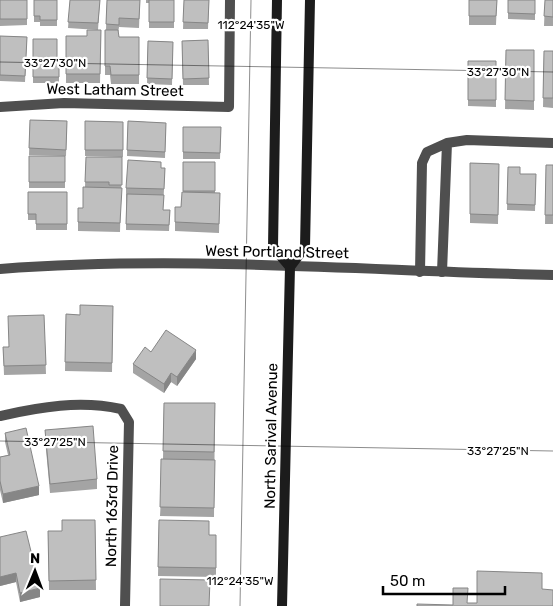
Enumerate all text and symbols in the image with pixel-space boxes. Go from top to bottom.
text: 112°24'35"W [217,18,285,32]
text: 33°27'30"N [24,56,86,70]
text: 33°27'30"N [467,65,529,79]
street label: West Latham Street [46,80,184,100]
street label: West Portland Street [205,242,349,262]
street label: North Sarival Avenue [261,363,281,509]
text: 33°27'25"N [24,435,86,449]
text: 33°27'25"N [467,444,529,458]
street label: North 163rd Drive [102,445,122,567]
north arrow [10,546,60,596]
text: N [30,550,40,567]
scale bar [383,564,506,596]
text: 50 m [390,572,425,590]
text: 112°24'35"W [206,574,274,588]

